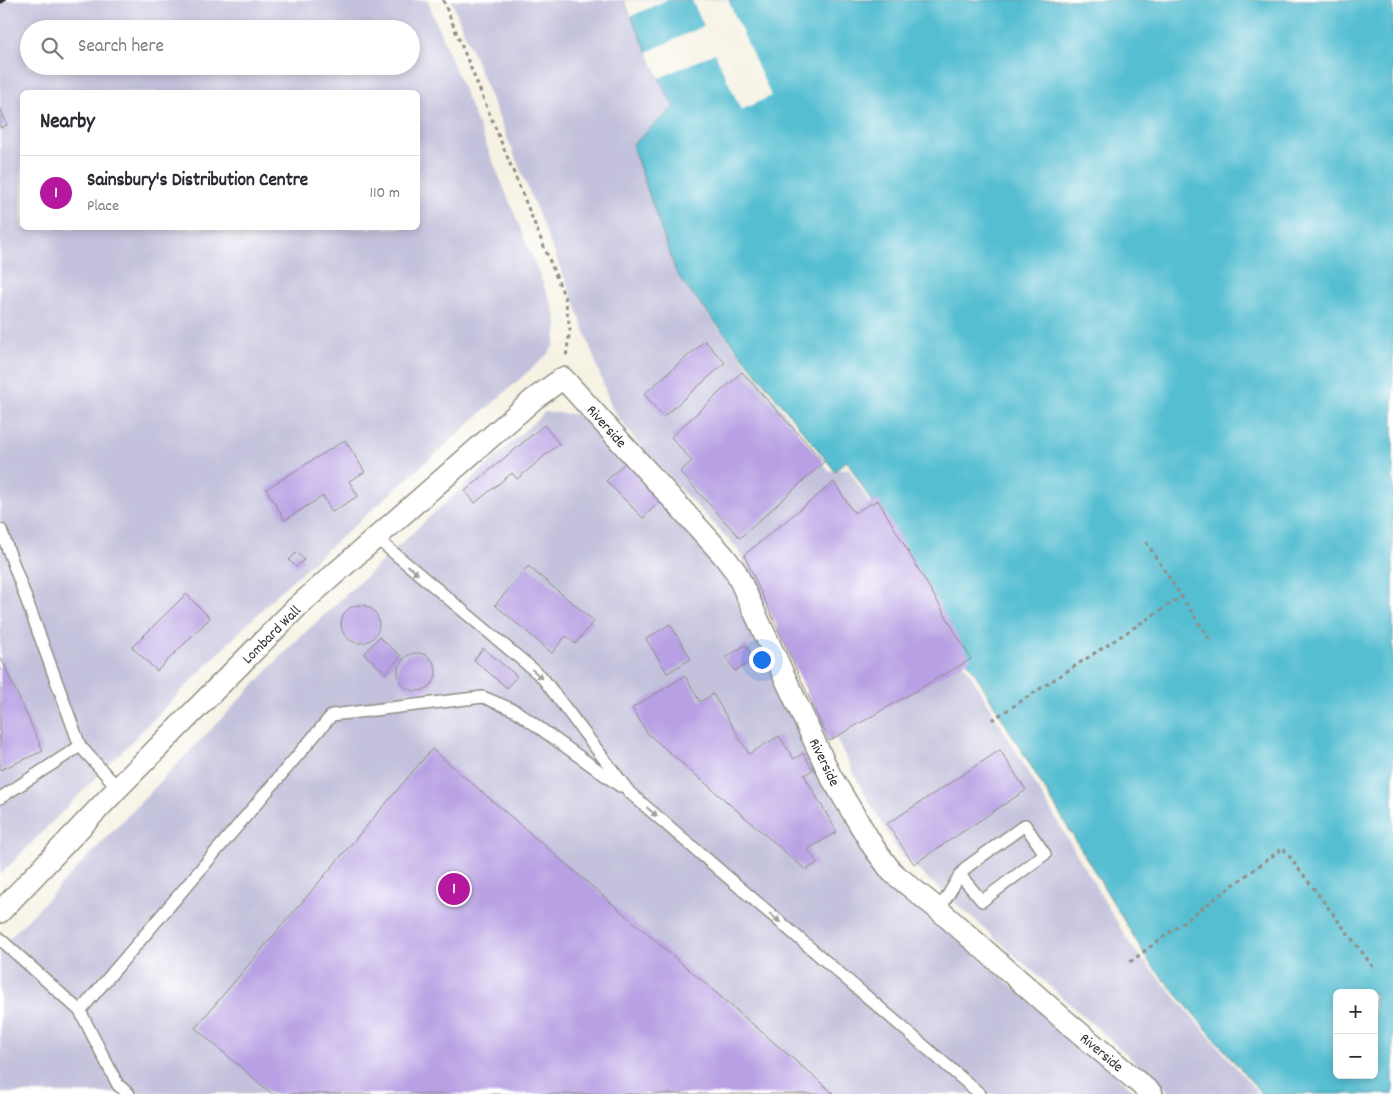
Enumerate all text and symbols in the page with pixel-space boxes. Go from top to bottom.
search box [20,20,420,75]
icon: search [38,34,66,62]
text: Search here [78,34,164,61]
text: Nearby [40,108,95,138]
text: Sainsbury's Distribution Centre [87,168,308,195]
text: 1 [54,182,58,205]
text: 110 m [370,182,400,205]
text: Place [87,195,119,218]
street label: Riverside [580,401,631,454]
one-way arrow [406,564,419,575]
street label: Lombard Wall [238,601,307,670]
your location [749,647,775,673]
one-way arrow [531,668,543,680]
street label: Riverside [802,735,844,791]
one-way arrow [646,806,658,817]
pin: 1 [438,870,470,908]
one-way arrow [769,912,782,923]
map controls [1333,989,1378,1079]
button: + [1333,989,1378,1034]
street label: Riverside [1074,1029,1128,1079]
button: − [1333,1034,1378,1079]

